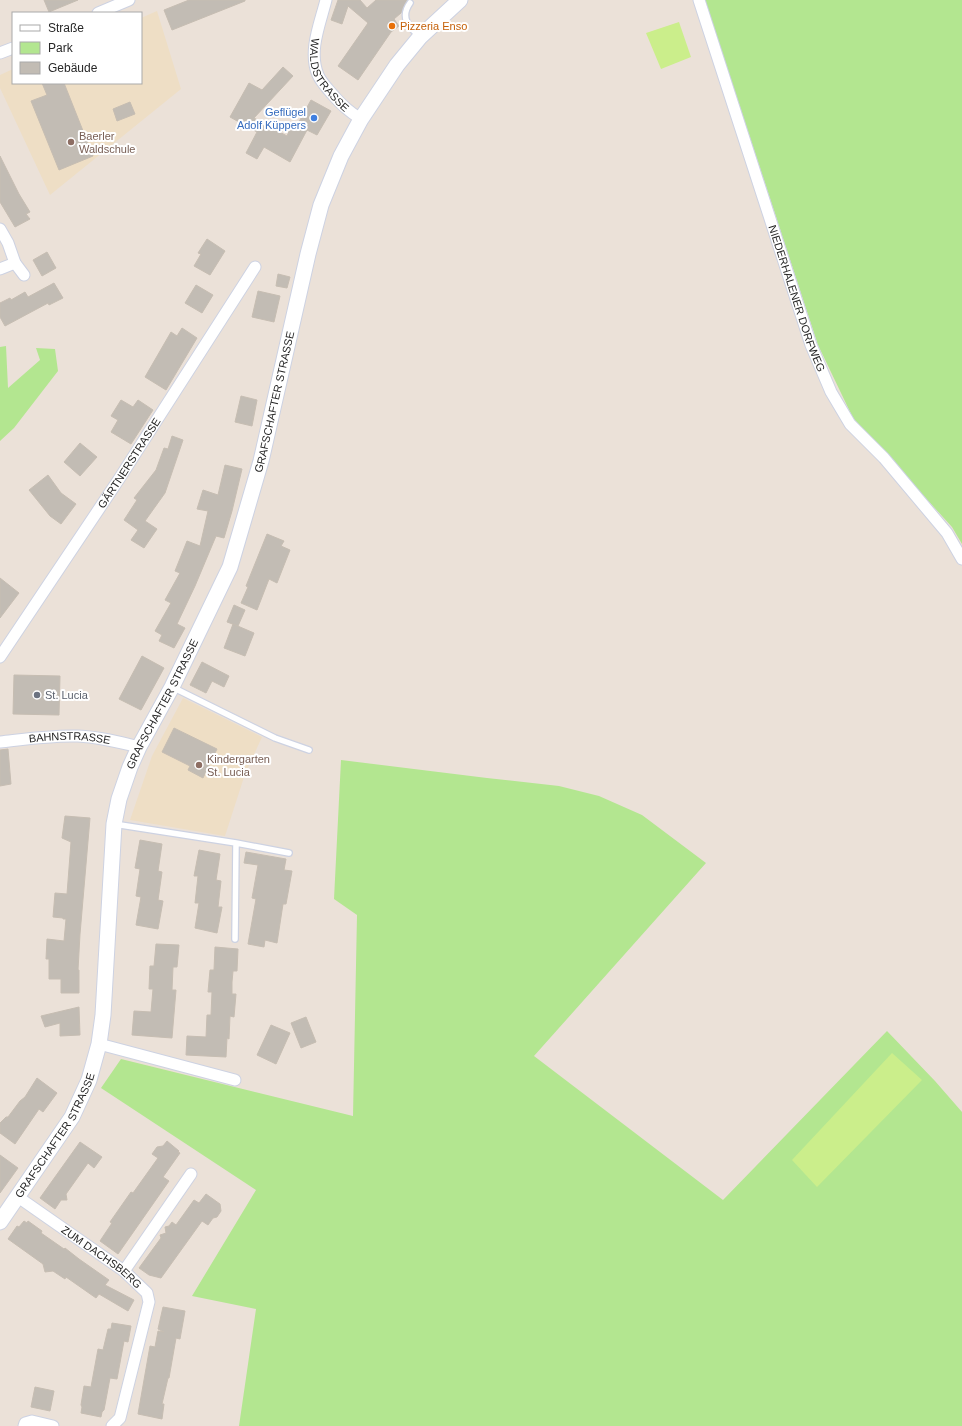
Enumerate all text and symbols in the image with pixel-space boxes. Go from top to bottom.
legend [12,12,142,84]
place label: Pizzeria Enso [400,20,467,32]
text: Straße [48,21,84,35]
marker: Pizzeria Enso [387,21,397,31]
street label: WALDSTRASSE [308,37,351,114]
text: Park [48,41,74,55]
text: Gebäude [48,61,98,75]
place label: Geflügel Adolf Küppers [237,106,306,131]
marker: Geflügel Adolf Küppers [309,113,319,123]
place label: Baerler Waldschule [79,130,135,155]
marker: Baerler Waldschule [66,137,76,147]
street label: NIEDERHALENER DORFWEG [766,223,828,373]
street label: GRAFSCHAFTER STRASSE [252,330,296,474]
street label: GÄRTNERSTRASSE [95,416,163,510]
street label: GRAFSCHAFTER STRASSE [124,637,200,771]
place label: St. Lucia [45,689,89,701]
marker: St. Lucia [32,690,42,700]
street label: BAHNSTRASSE [28,730,112,746]
place label: Kindergarten St. Lucia [207,753,270,778]
marker: Kindergarten St. Lucia [194,760,204,770]
street label: GRAFSCHAFTER STRASSE [12,1071,97,1200]
street label: ZUM DACHSBERG [59,1223,144,1291]

